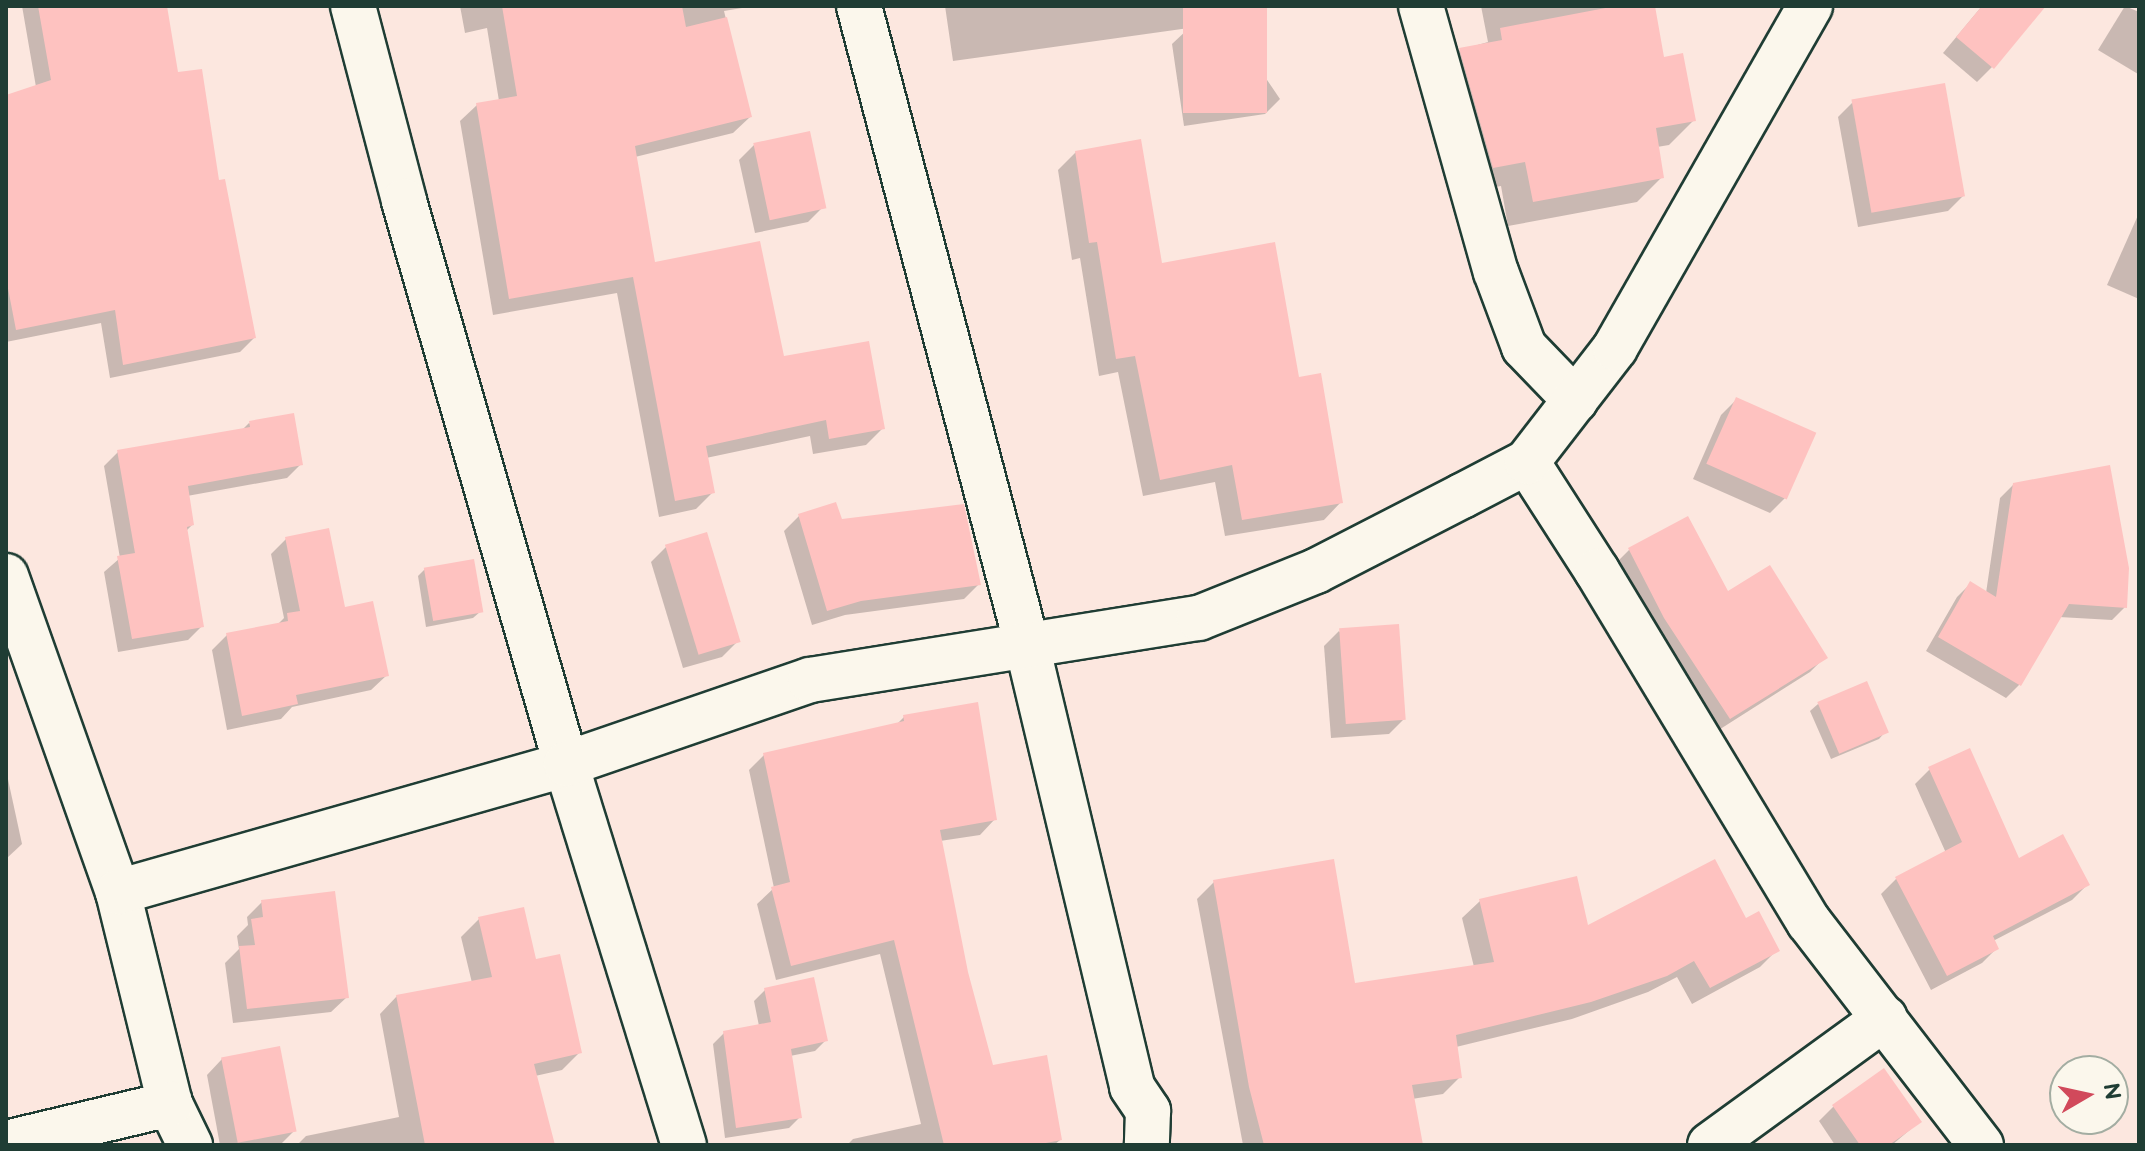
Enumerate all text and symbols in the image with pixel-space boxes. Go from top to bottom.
north arrow [2049,1055,2129,1135]
text: N [2097,1081,2126,1102]

